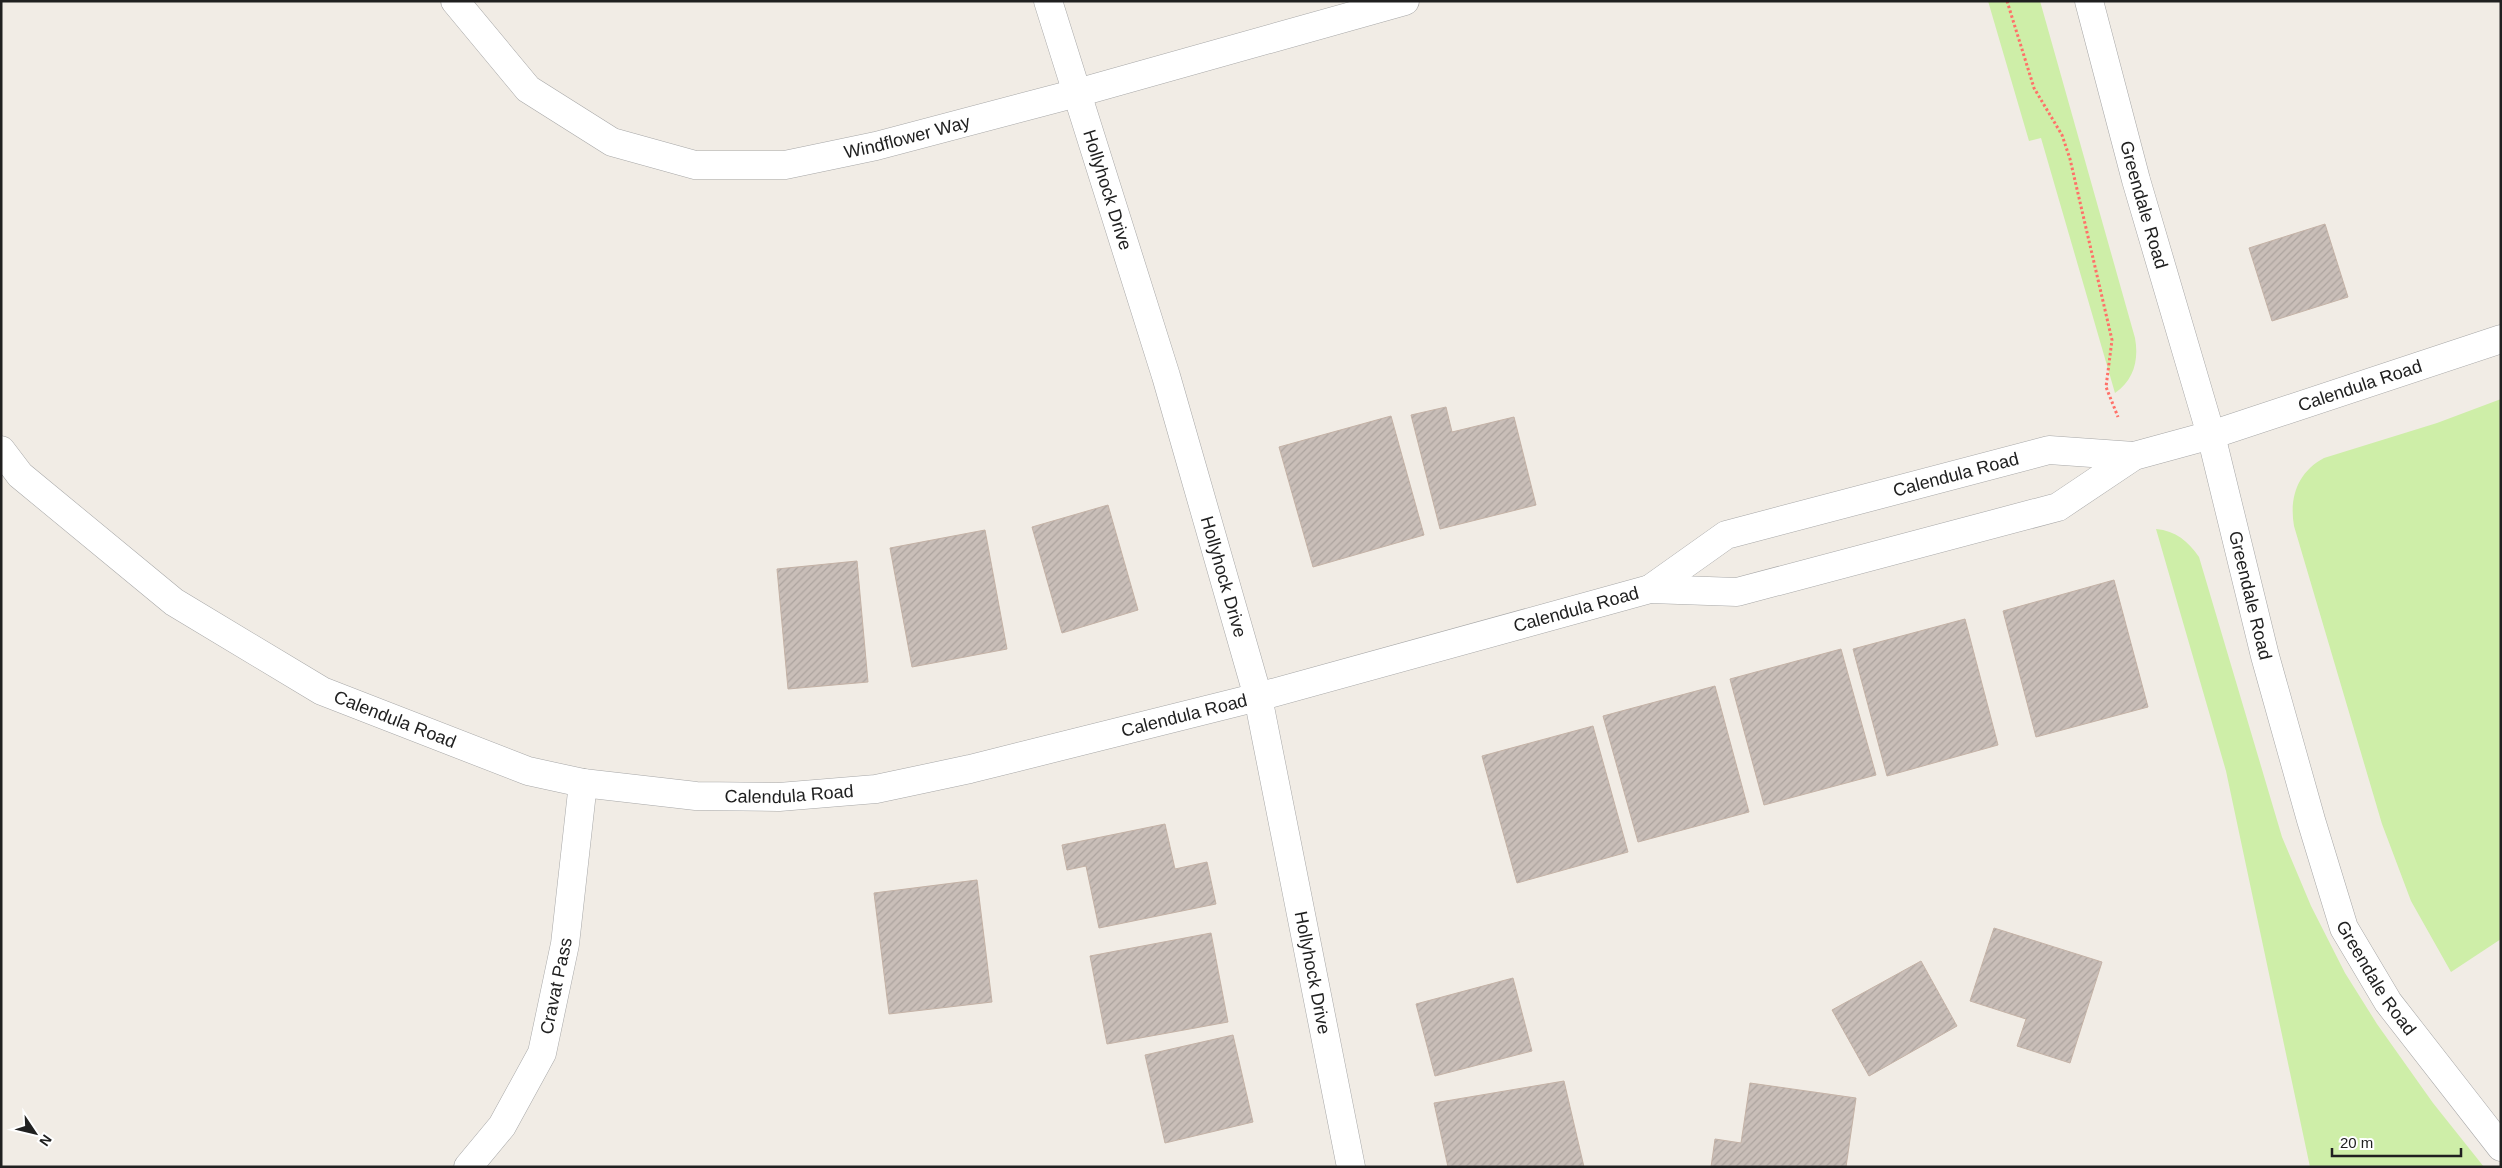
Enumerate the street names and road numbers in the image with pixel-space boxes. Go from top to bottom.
street label: Windflower Way [842,112,972,162]
street label: Hollyhock Drive [1079,127,1136,253]
street label: Greendale Road [2116,139,2172,271]
street label: Calendula Road [2296,356,2424,415]
street label: Calendula Road [1891,448,2021,501]
street label: Hollyhock Drive [1197,514,1250,640]
street label: Greendale Road [2225,529,2276,662]
street label: Calendula Road [1511,583,1641,636]
street label: Calendula Road [331,687,459,752]
street label: Calendula Road [1119,690,1249,741]
street label: Calendula Road [725,781,854,807]
street label: Hollyhock Drive [1291,909,1334,1036]
street label: Greendale Road [2332,917,2420,1039]
street label: Cravat Pass [536,937,576,1036]

